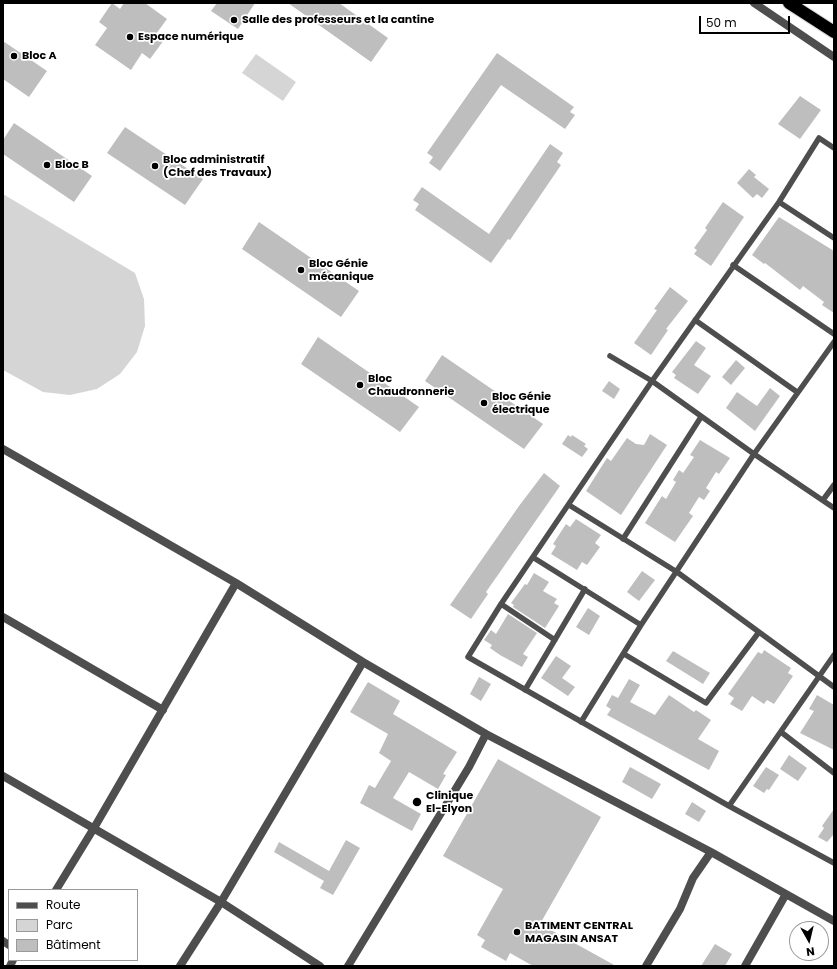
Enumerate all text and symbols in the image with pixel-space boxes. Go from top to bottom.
scale bar [701,8,792,34]
place label: Salle des professeurs et la cantine [242,13,434,27]
text: 50 m [706,14,737,31]
marker: Salle des professeurs et la cantine [229,15,239,25]
place label: Espace numérique [138,30,244,44]
marker: Espace numérique [125,32,135,42]
place label: Bloc A [22,49,57,63]
marker: Bloc A [9,51,19,61]
place label: Bloc administratif (Chef des Travaux) [163,153,272,179]
place label: Bloc B [55,158,89,172]
marker: Bloc B [42,160,52,170]
marker: Bloc administratif (Chef des Travaux) [150,161,160,171]
place label: Bloc Génie mécanique [309,257,374,283]
marker: Bloc Génie mécanique [296,265,306,275]
place label: Bloc Chaudronnerie [368,372,454,398]
marker: Bloc Chaudronnerie [355,380,365,390]
place label: Bloc Génie électrique [492,390,551,416]
marker: Bloc Génie électrique [479,398,489,408]
place label: Clinique El-Elyon [426,789,473,815]
marker: Clinique El-Elyon [411,796,423,808]
legend [8,889,138,961]
text: Route [46,896,80,913]
text: Parc [46,916,73,933]
place label: BATIMENT CENTRAL MAGASIN ANSAT [525,919,633,945]
north arrow [789,921,829,961]
marker: BATIMENT CENTRAL MAGASIN ANSAT [512,927,522,937]
text: Bâtiment [46,936,101,953]
text: N [805,943,816,960]

